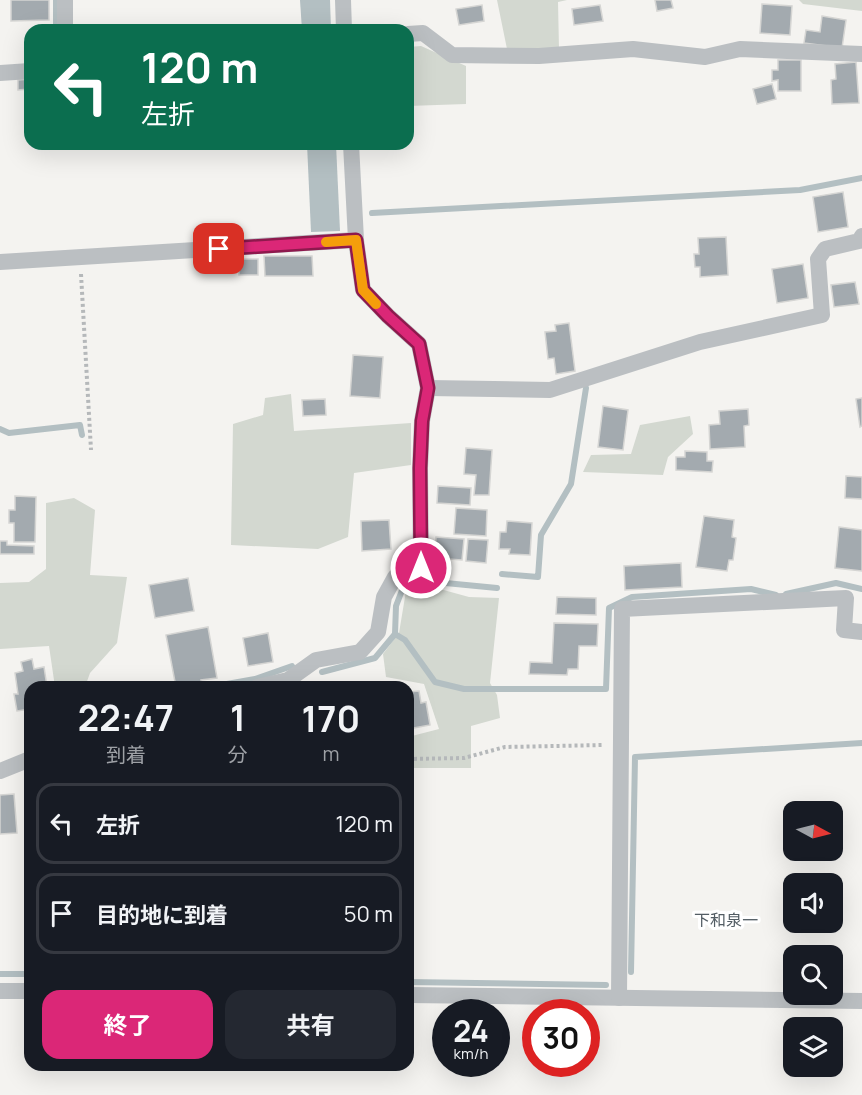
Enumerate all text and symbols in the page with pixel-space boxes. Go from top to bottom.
text: 120 m [141,38,258,96]
icon: left [42,48,120,126]
text: 左折 [141,95,195,132]
pin [193,223,244,274]
icon: arrive [202,232,235,265]
position arrow [389,536,453,600]
text: 22:47 [78,693,174,742]
text: 1 [230,693,246,742]
text: 170 [302,694,360,743]
text: m [322,740,339,767]
text: 到着 [106,741,146,768]
text: 分 [228,741,248,768]
north arrow [783,801,843,861]
map controls [783,801,843,1077]
icon: left [45,807,78,840]
text: 120 m [335,809,393,839]
text: 左折 [96,810,140,840]
button: sound [783,873,843,933]
icon: arrive [45,897,78,930]
text: 50 m [344,899,393,929]
text: 目的地に到着 [96,900,228,930]
district label: 下和泉一 [694,909,758,931]
button: search [783,945,843,1005]
button: 終了 [42,990,213,1059]
button: 共有 [225,990,396,1059]
speed limit sign: 30 [522,999,600,1077]
text: 24 [453,1010,489,1051]
button: layers [783,1017,843,1077]
text: km/h [454,1043,488,1064]

